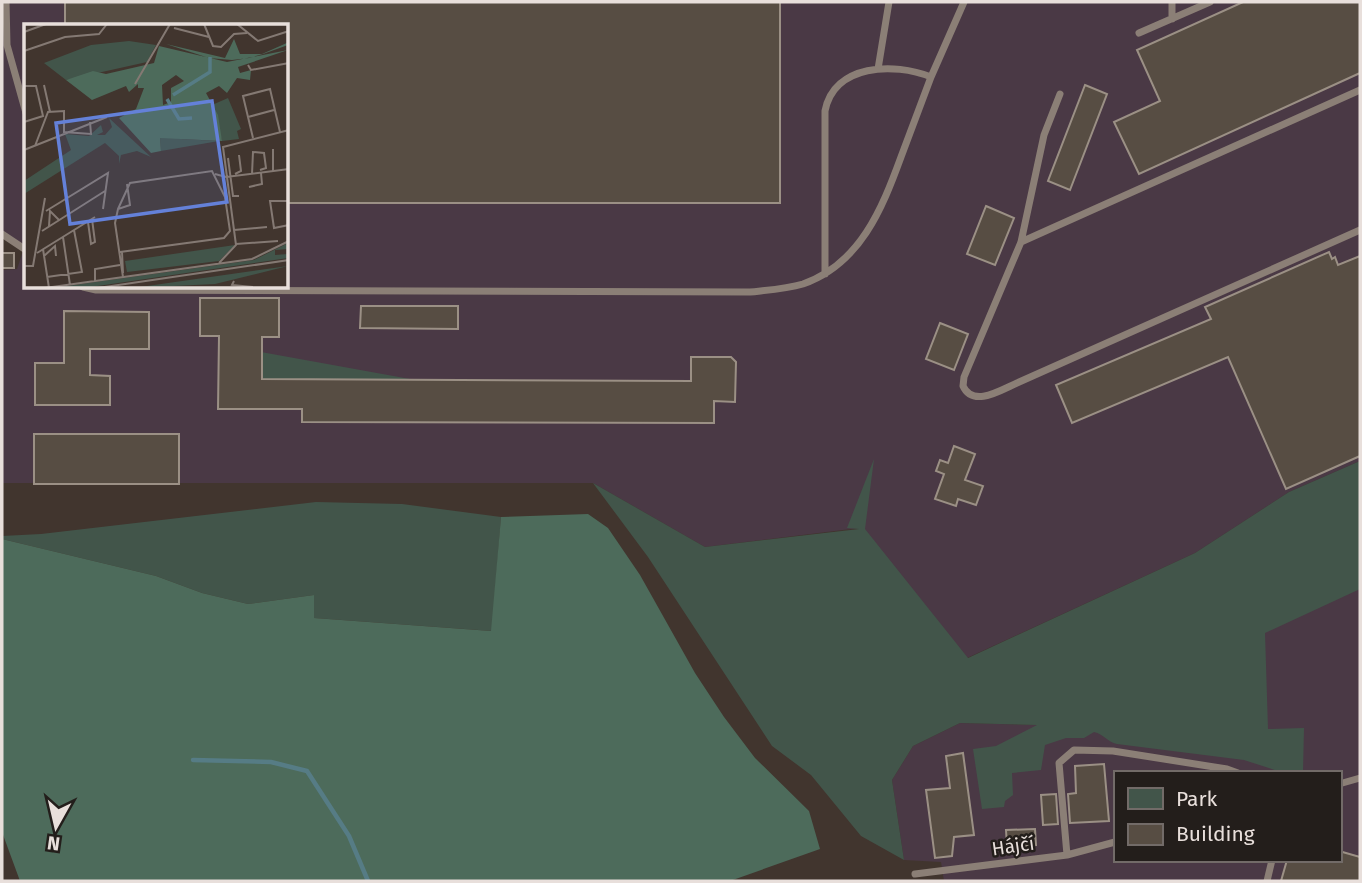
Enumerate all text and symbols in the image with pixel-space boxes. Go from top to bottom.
inset map [24,24,289,289]
legend [1114,771,1341,862]
text: Park [1176,786,1218,812]
north arrow [21,792,91,862]
text: Building [1176,821,1255,847]
text: N [46,831,62,856]
street label: Hájčí [990,832,1036,860]

